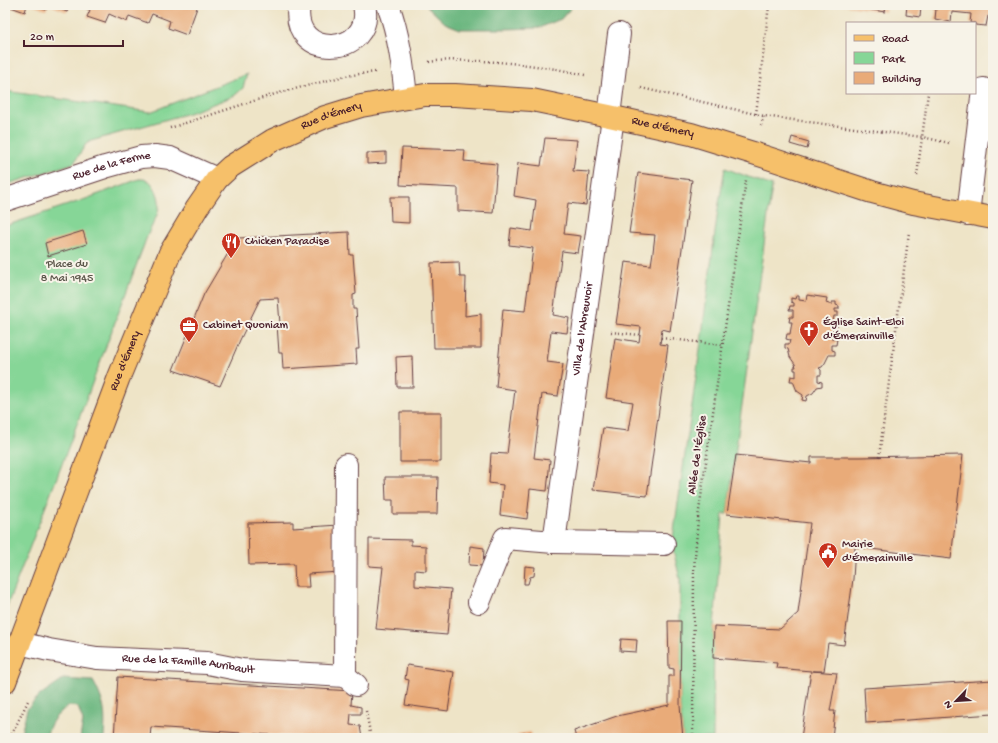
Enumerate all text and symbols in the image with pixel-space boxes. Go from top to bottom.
scale bar [24,22,123,48]
legend [846,22,976,94]
text: 20 m [30,31,55,45]
text: Road [882,33,909,47]
text: Park [881,53,907,67]
text: Building [881,73,921,87]
street label: Rue d'Émery [299,99,363,134]
street label: Rue d'Émery [630,114,695,141]
street label: Rue de la Ferme [71,149,152,184]
restaurant icon: Chicken Paradise [220,231,242,259]
place label: Chicken Paradise [245,235,330,249]
park label: Place du 8 Mai 1945 [41,258,93,286]
street label: Villa de l'Abreuvoir [570,280,597,377]
office icon: Cabinet Quoniam [178,315,200,343]
place label: Église Saint-Eloi d'Émerainville [823,316,905,344]
place label: Cabinet Quoniam [203,319,289,333]
church icon: Église Saint-Eloi d'Émerainville [798,319,820,347]
street label: Rue d'Émery [107,329,144,393]
street label: Allée de l'Église [686,414,711,495]
place label: Mairie d'Émerainville [842,538,914,566]
public building icon: Mairie d'Émerainville [817,541,839,569]
street label: Rue de la Famille Auribault [122,652,256,678]
north arrow [936,681,976,721]
text: N [942,699,956,710]

